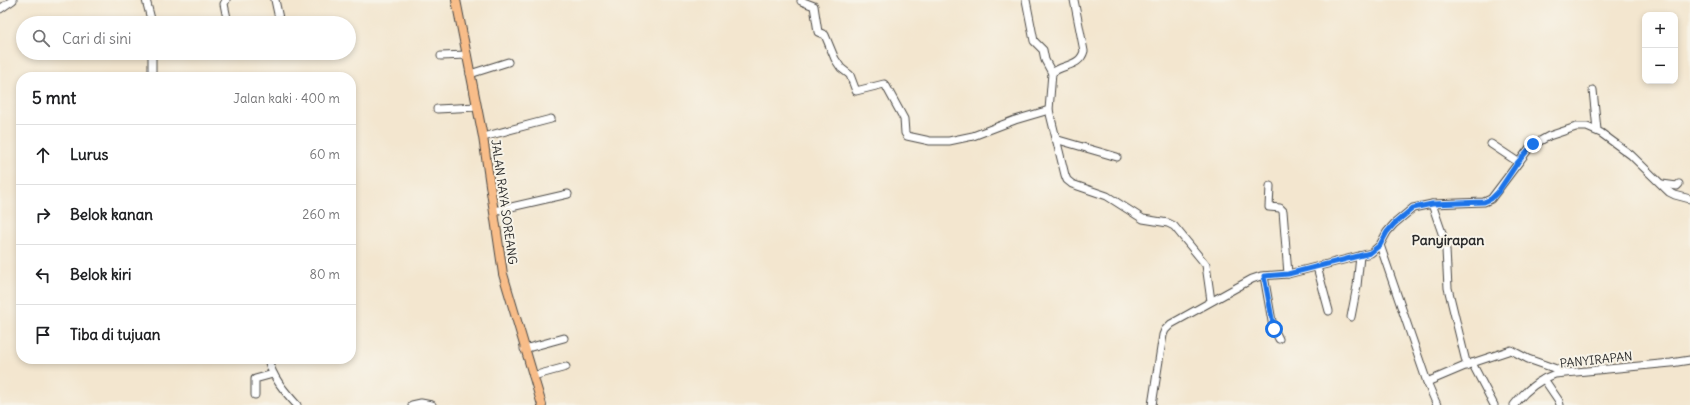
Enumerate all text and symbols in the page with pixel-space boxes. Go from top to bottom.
map controls [1642,12,1678,84]
button: + [1642,12,1678,48]
search box [16,16,356,60]
icon: search [30,27,52,49]
text: Cari di sini [62,29,131,48]
button: − [1642,48,1678,84]
text: 5 mnt [32,87,76,109]
text: Jalan kaki · 400 m [233,90,340,107]
route end [1524,135,1542,153]
street label: JALAN RAYA SOREANG [488,138,521,266]
icon: ahead [32,144,54,166]
text: Lurus [70,145,108,164]
text: 60 m [309,146,340,163]
icon: right [32,204,54,226]
text: Belok kanan [70,205,153,224]
text: 260 m [302,206,340,223]
district label: Panyirapan [1412,231,1484,249]
icon: left [32,264,54,286]
text: Belok kiri [70,265,131,284]
text: 80 m [309,266,340,283]
route start [1265,320,1283,338]
icon: arrive [32,324,54,346]
text: Tiba di tujuan [70,325,160,344]
street label: PANYIRAPAN [1559,348,1633,371]

